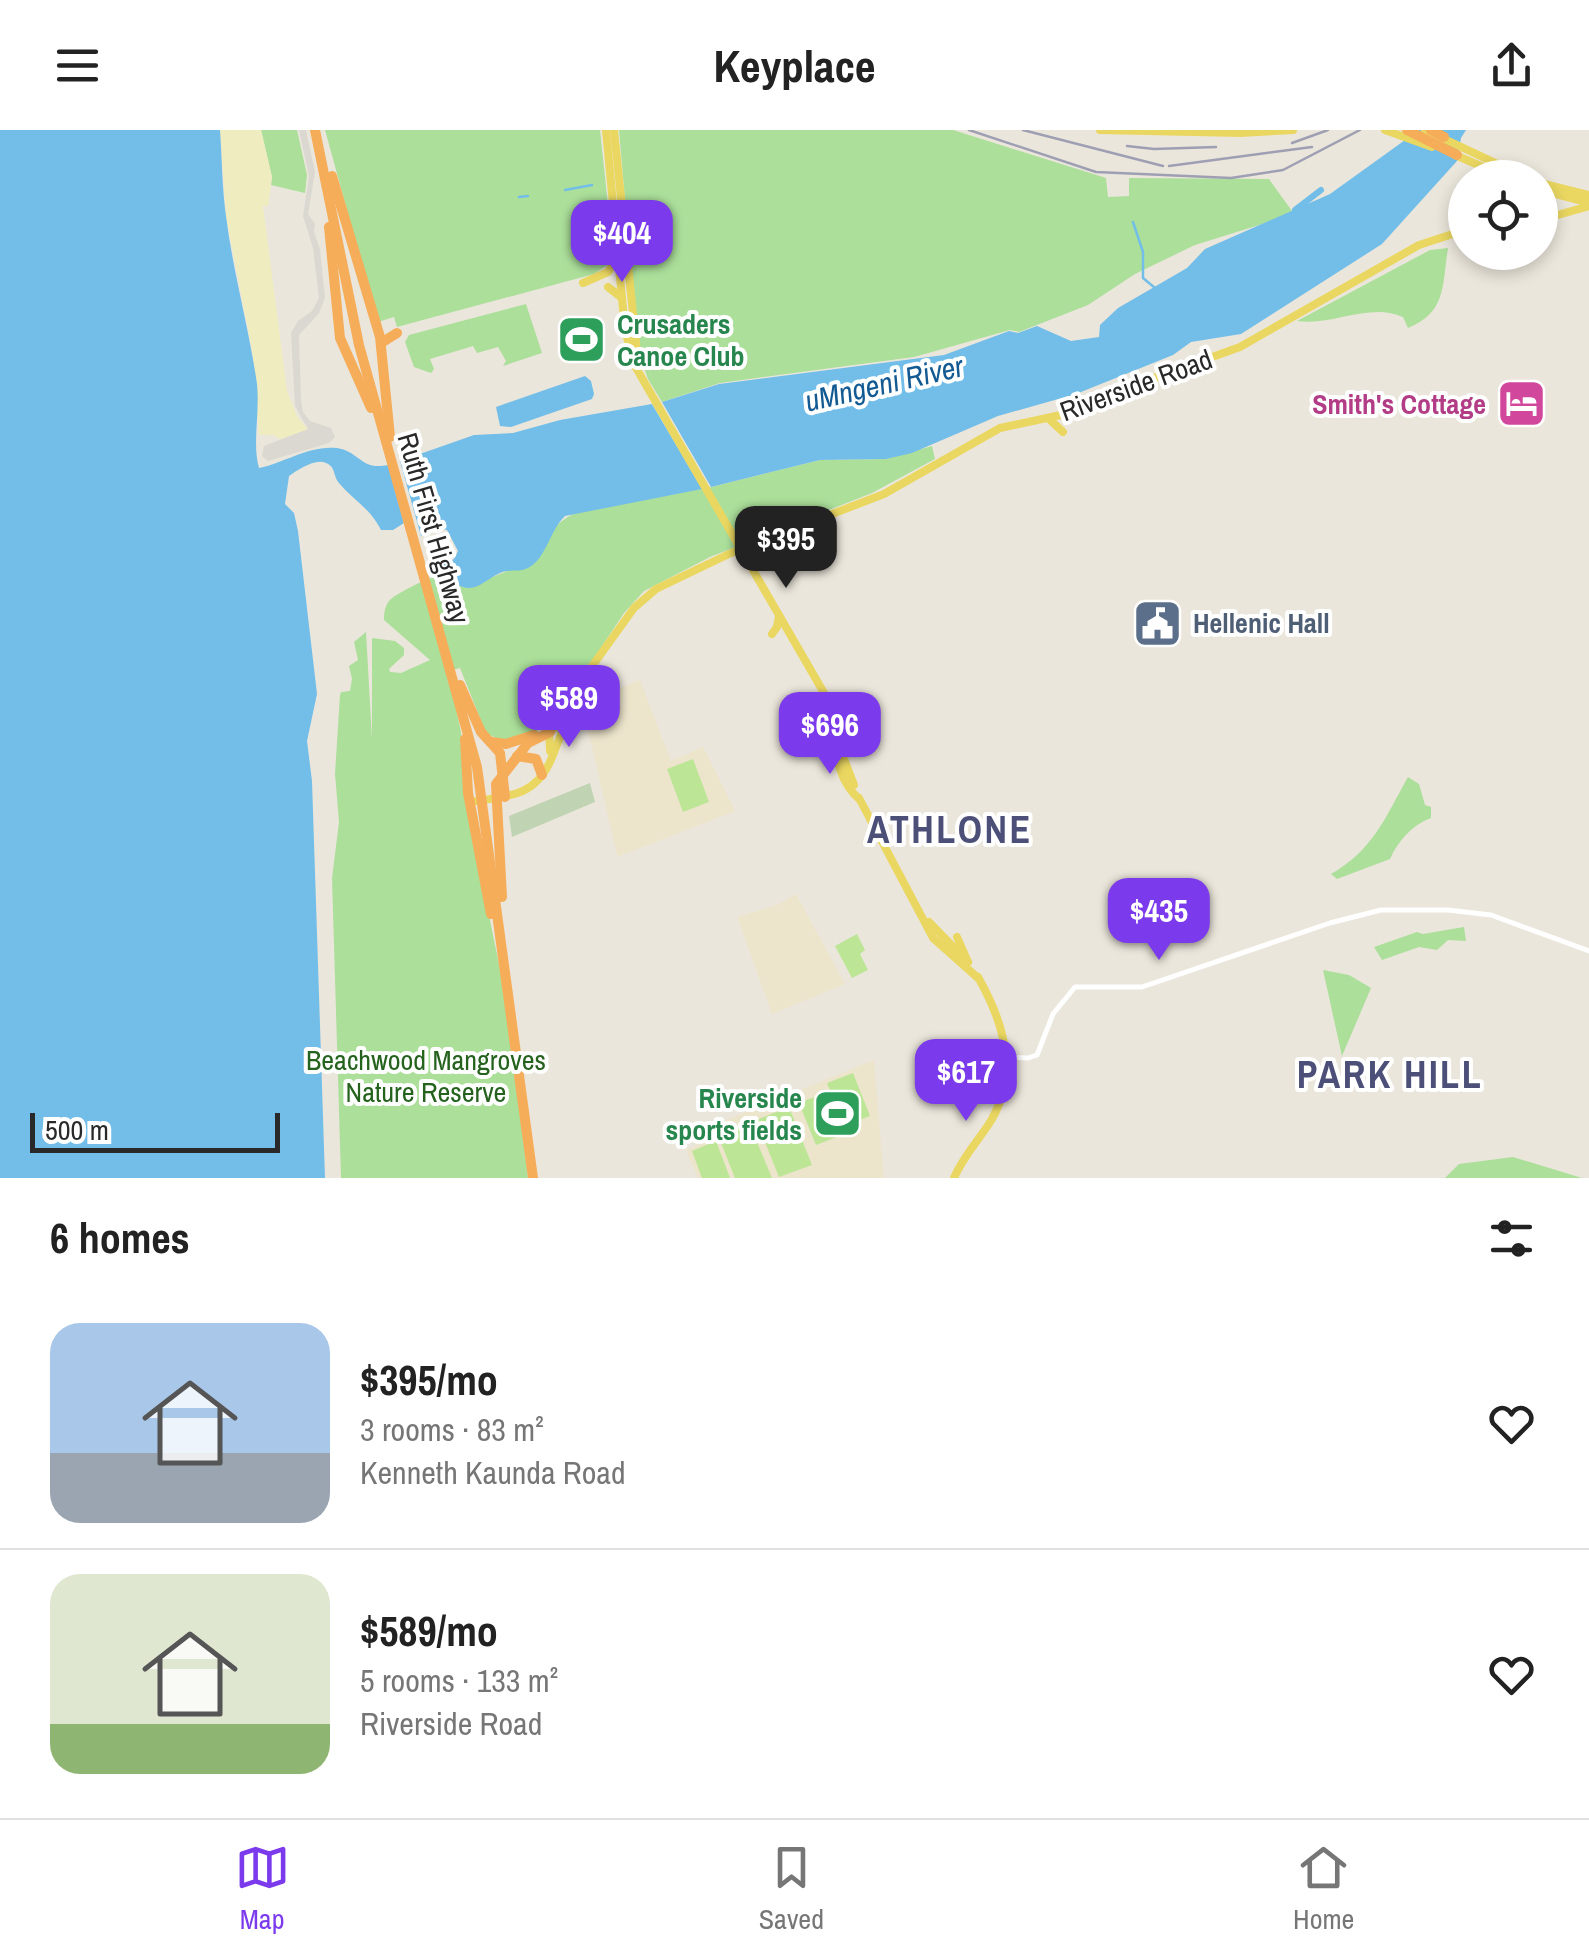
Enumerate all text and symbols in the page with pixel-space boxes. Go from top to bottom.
text: Keyplace [713,35,876,96]
icon: menu [50,38,105,93]
icon: share [1484,38,1539,93]
map controls [1448,160,1558,270]
button: locate [1448,160,1558,270]
pin: $404 [563,200,681,285]
text: $404 [593,211,651,254]
place label: Crusaders Canoe Club [617,305,745,375]
sports icon: Crusaders Canoe Club [556,314,608,366]
street label: Riverside Road [1055,340,1217,430]
water label: uMngeni River [801,345,968,421]
hotel icon: Smith's Cottage [1495,378,1547,430]
place label: Smith's Cottage [1312,385,1486,423]
street label: Ruth First Highway [389,428,479,628]
pin: $395 [727,506,845,591]
text: $395 [757,517,815,560]
public building icon: Hellenic Hall [1132,597,1184,649]
place label: Hellenic Hall [1193,604,1330,642]
pin: $589 [510,665,628,750]
text: $589 [540,676,598,719]
pin: $696 [771,692,889,777]
text: $696 [801,703,859,746]
district label: ATHLONE [867,804,1033,855]
pin: $435 [1100,878,1218,963]
text: $435 [1130,889,1188,932]
pin: $617 [907,1039,1025,1124]
park label: Beachwood Mangroves Nature Reserve [306,1041,546,1111]
district label: PARK HILL [1297,1049,1483,1100]
text: $617 [937,1050,995,1093]
place label: Riverside sports fields [665,1079,802,1149]
sports icon: Riverside sports fields [811,1088,863,1140]
scale bar [30,1108,280,1153]
text: 500 m [45,1111,109,1149]
text: 6 homes [50,1210,190,1266]
icon: filters [1484,1211,1539,1266]
text: $395/mo [360,1352,498,1408]
icon: home [130,1363,250,1483]
icon: heart [1484,1396,1539,1451]
text: 3 rooms · 83 m² [360,1408,544,1451]
text: Kenneth Kaunda Road [360,1451,626,1494]
text: $589/mo [360,1603,498,1659]
icon: home [130,1614,250,1734]
icon: heart [1484,1647,1539,1702]
text: 5 rooms · 133 m² [360,1659,558,1702]
text: Riverside Road [360,1702,542,1745]
tab: Map [235,1840,290,1938]
tab: Saved [759,1840,824,1938]
tab: Home [1293,1840,1354,1938]

